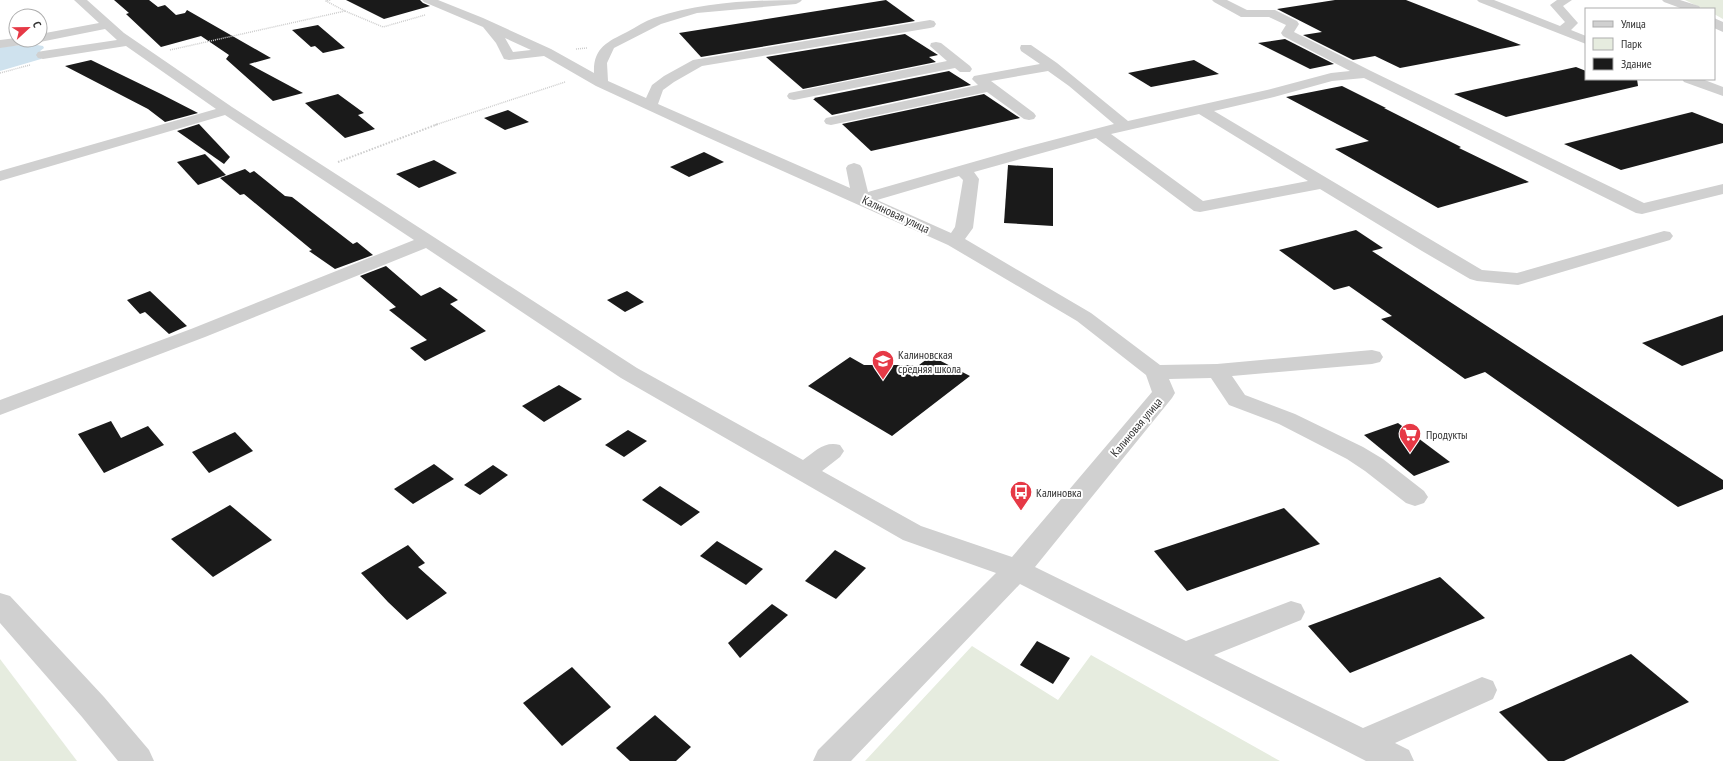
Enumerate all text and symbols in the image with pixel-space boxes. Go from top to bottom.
north arrow [8,8,48,48]
legend [1585,8,1715,80]
text: Улица [1621,16,1646,31]
text: С [30,19,45,29]
text: Парк [1621,36,1642,51]
text: Здание [1621,56,1652,71]
street label: Калиновая улица [860,192,932,236]
place label: Калиновская средняя школа [898,347,961,376]
school or university icon: Калиновская средняя школа [870,348,896,381]
street label: Калиновая улица [1107,394,1165,460]
supermarket icon: Продукты [1397,421,1423,454]
place label: Продукты [1426,427,1467,442]
bus stop icon: Калиновка [1008,479,1034,512]
place label: Калиновка [1036,485,1082,500]

